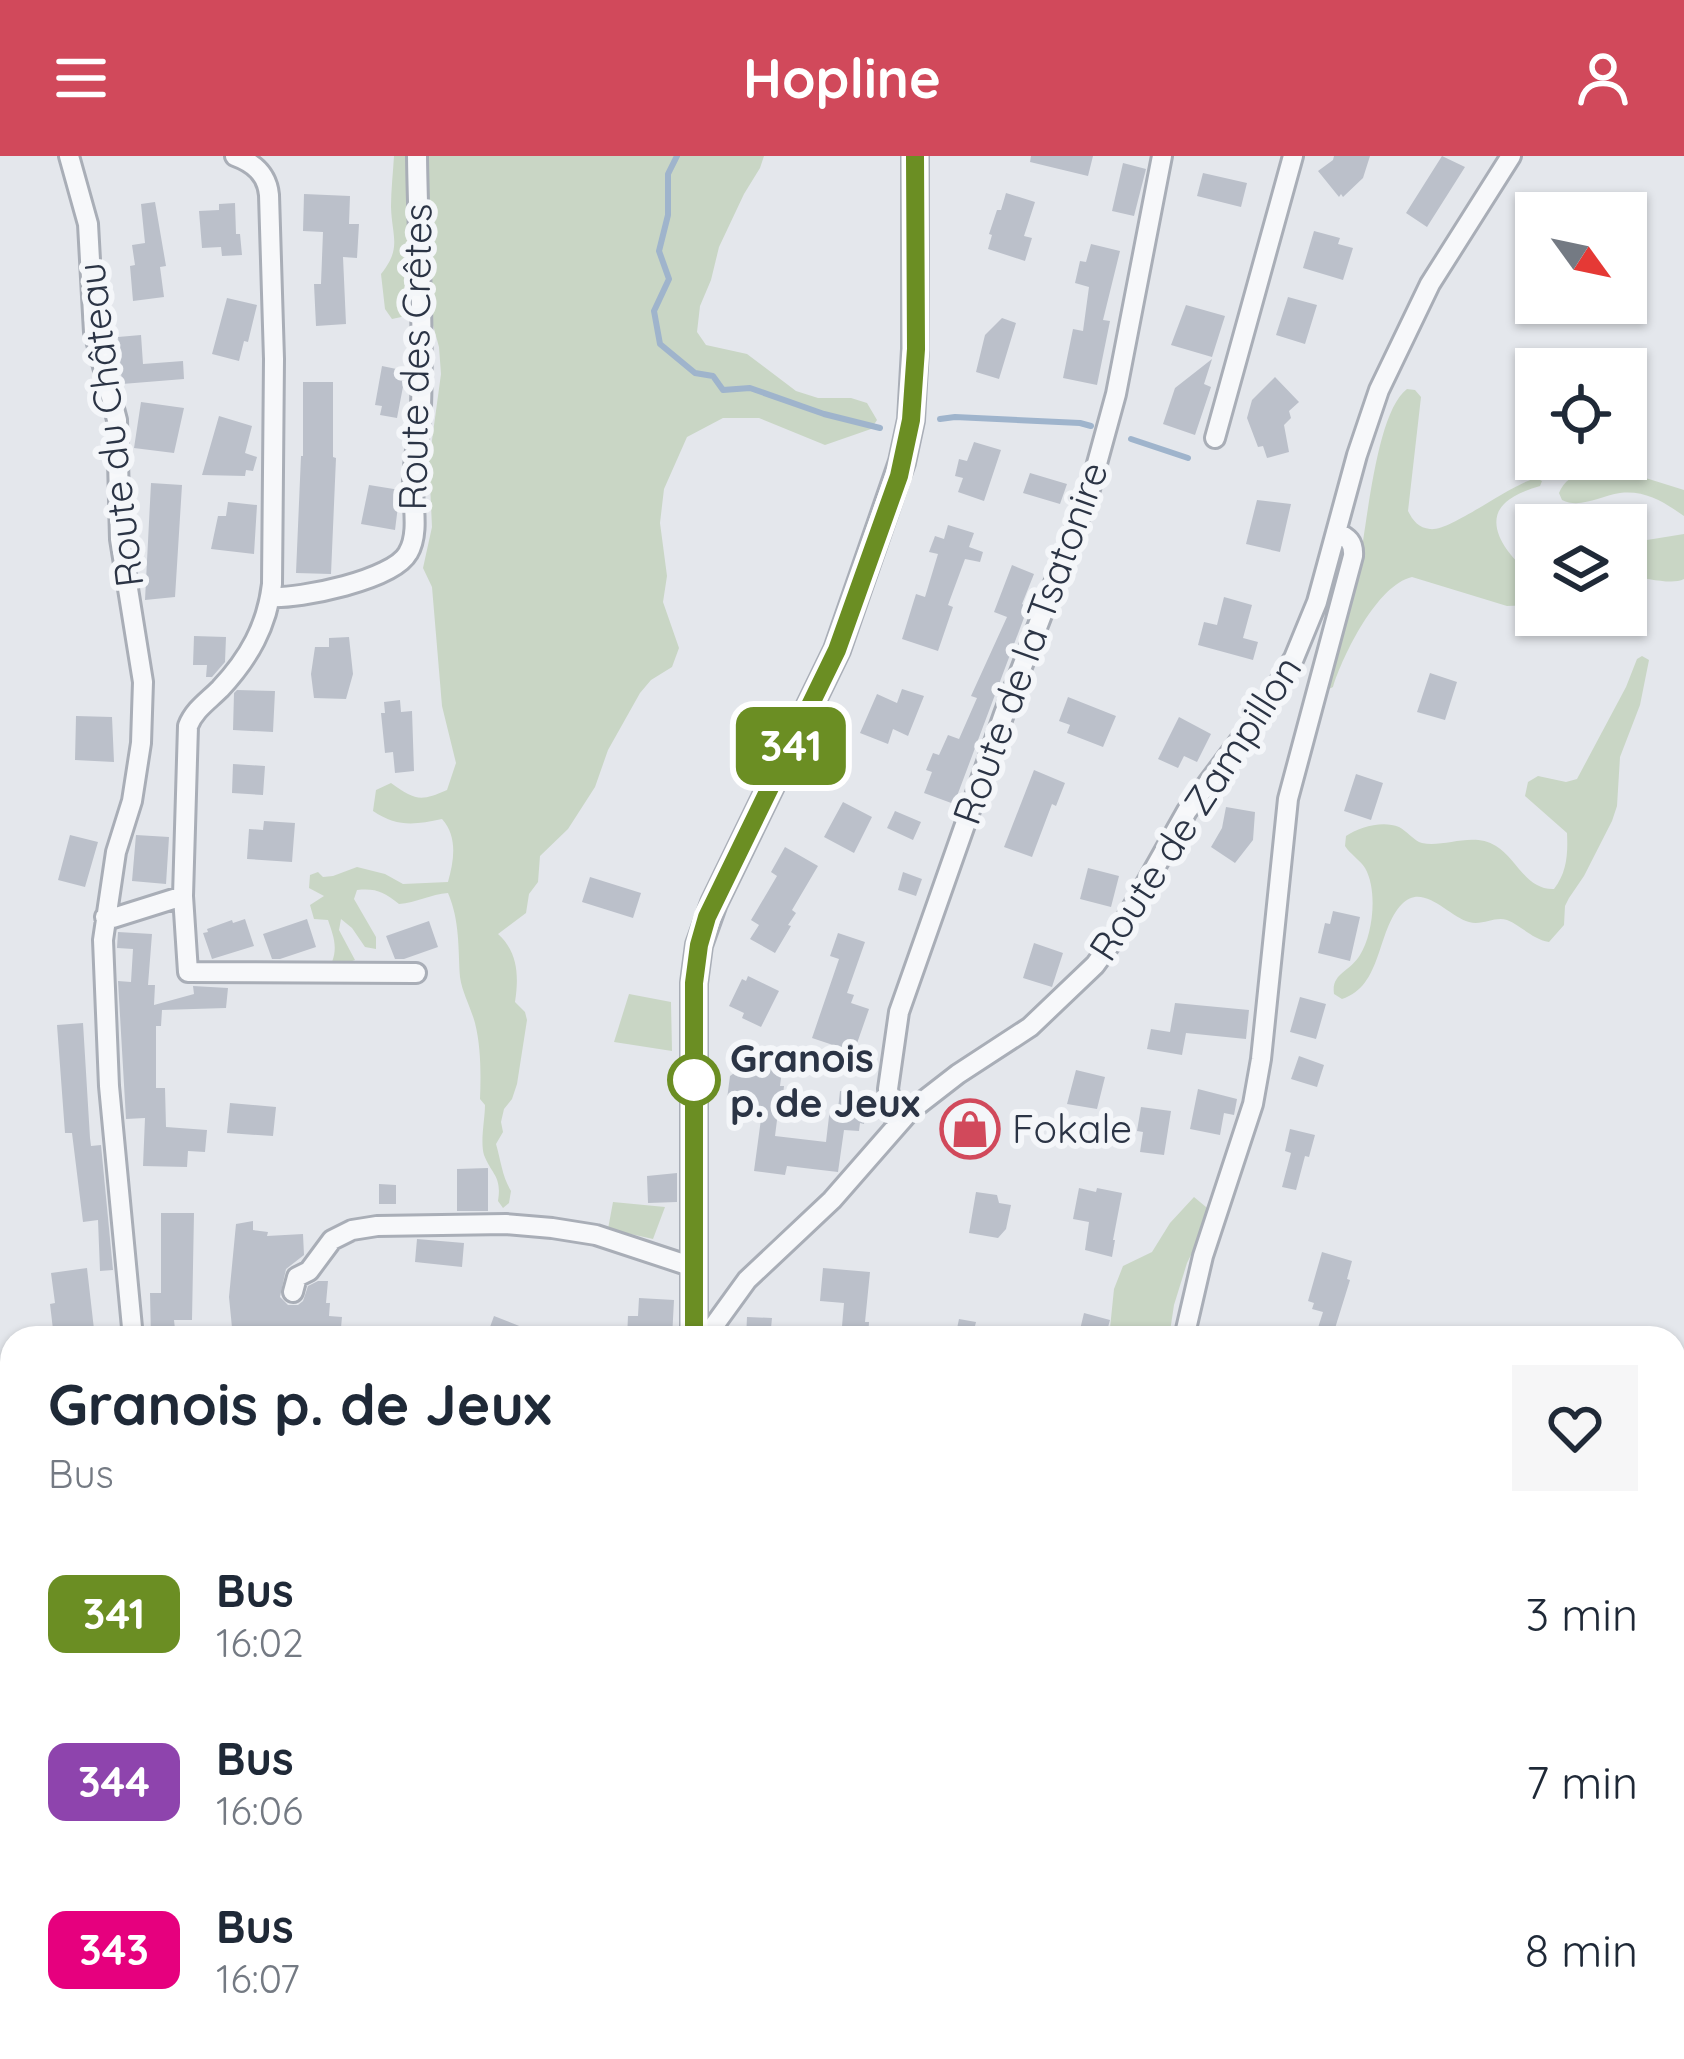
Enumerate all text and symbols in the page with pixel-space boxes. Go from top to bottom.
text: Hopline [743,44,941,112]
icon: menu [48,45,114,111]
icon: person [1570,45,1636,111]
north arrow [1515,192,1647,324]
map controls [1515,192,1647,636]
street label: Route des Crêtes [387,203,442,511]
street label: Route du Château [65,260,154,590]
button: locate [1515,348,1647,480]
street label: Route de la Tsatonire [941,455,1118,831]
button: layers [1515,504,1647,636]
street label: Route de Zampillon [1078,646,1311,969]
line badge: 341 [722,707,860,785]
text: 341 [760,719,822,772]
place label: Granois p. de Jeux [730,1033,920,1127]
marker: Granois p. de Jeux [669,1055,719,1105]
shop icon: Fokale [939,1098,1001,1160]
place label: Fokale [1012,1104,1132,1153]
button: heart [1512,1365,1638,1491]
text: Granois p. de Jeux [48,1368,552,1439]
text: Bus [48,1449,114,1498]
text: Bus [216,1562,294,1618]
text: 3 min [1525,1586,1638,1642]
text: 341 [83,1587,145,1640]
text: 16:02 [216,1618,304,1667]
text: Bus [216,1730,294,1786]
text: 7 min [1526,1754,1638,1810]
text: 344 [78,1755,150,1808]
text: 16:06 [216,1786,303,1835]
text: Bus [216,1898,294,1954]
text: 8 min [1525,1922,1638,1978]
text: 343 [79,1923,149,1976]
text: 16:07 [216,1954,300,2003]

